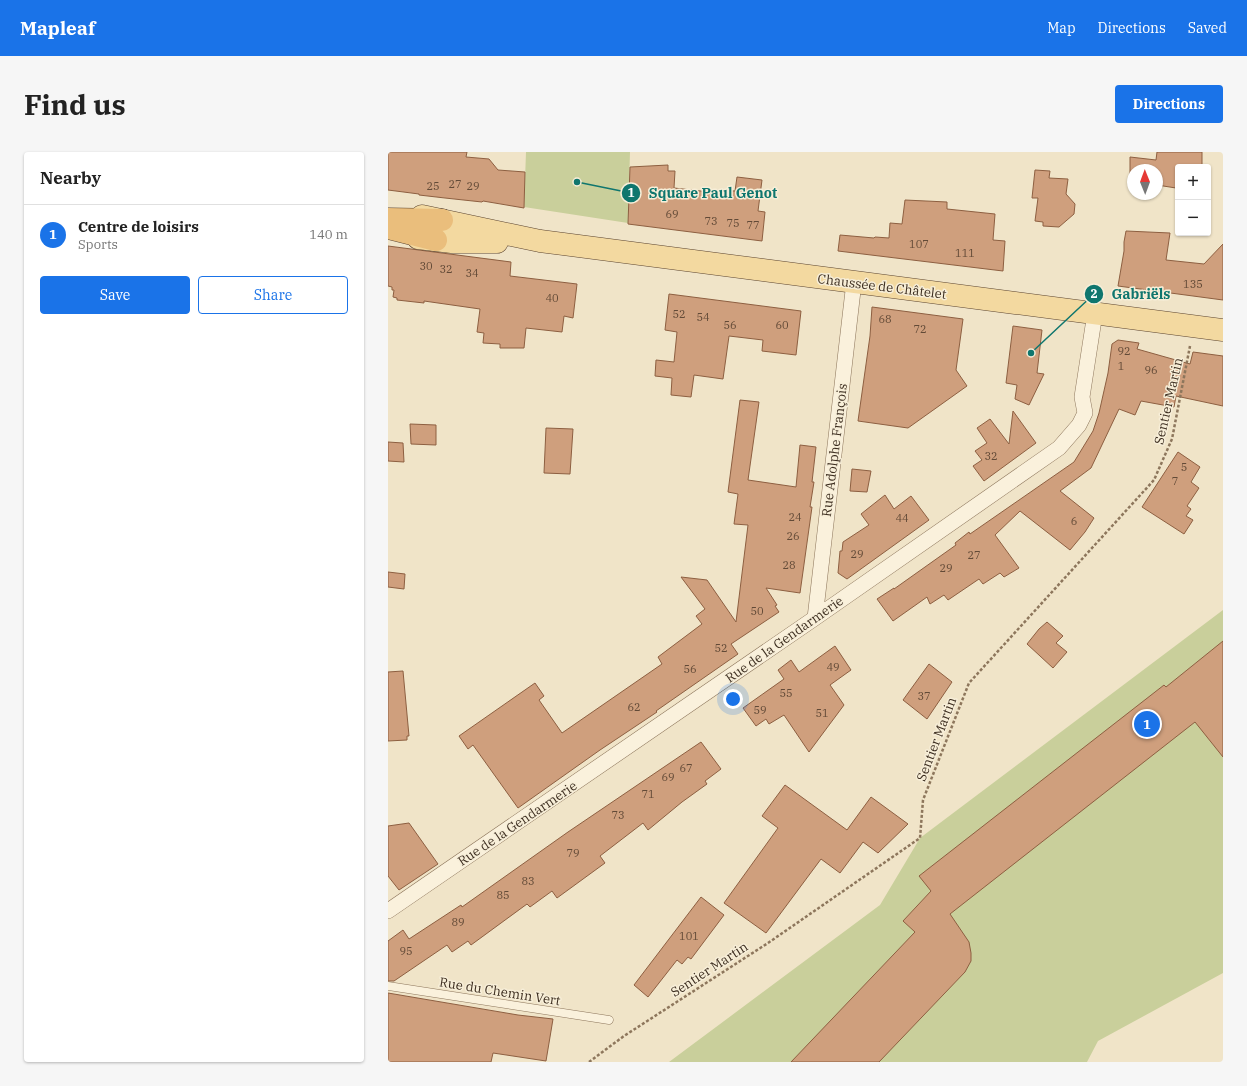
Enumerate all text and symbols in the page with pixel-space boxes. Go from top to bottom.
text: Mapleaf [20,16,95,40]
text: Map [1047,19,1076,37]
text: Directions [1098,19,1166,37]
text: Saved [1188,19,1227,37]
button: Directions [1115,85,1223,123]
text: Find us [24,86,126,123]
north arrow [1127,164,1163,200]
map controls [1175,164,1211,236]
button: + [1175,164,1211,200]
text: Nearby [40,167,101,189]
house number: 27 [448,177,462,191]
house number: 25 [426,179,440,193]
house number: 29 [466,179,480,193]
callout: Square Paul Genot [621,180,785,206]
text: Square Paul Genot [649,184,777,202]
text: 1 [627,185,635,200]
button: − [1175,200,1211,236]
house number: 69 [665,207,679,221]
house number: 73 [704,214,718,228]
house number: 75 [726,216,740,230]
text: Centre de loisirs [78,217,199,236]
house number: 77 [746,218,760,232]
text: 1 [49,226,57,243]
text: 140 m [309,226,348,243]
text: Sports [78,236,118,253]
house number: 107 [909,237,929,251]
house number: 111 [955,246,975,260]
house number: 30 [419,259,433,273]
house number: 32 [439,262,453,276]
house number: 34 [465,266,479,280]
street label: Chaussée de Châtelet [817,270,948,303]
button: Save [40,276,190,314]
button: Share [198,276,348,314]
house number: 135 [1183,277,1203,291]
callout: Gabriëls [1084,281,1179,307]
text: Gabriëls [1112,285,1170,303]
text: 2 [1090,286,1098,301]
house number: 40 [545,291,559,305]
house number: 52 [672,307,686,321]
house number: 54 [696,310,710,324]
house number: 68 [878,312,892,326]
house number: 56 [723,318,737,332]
house number: 60 [775,318,789,332]
house number: 72 [913,322,927,336]
house number: 92 [1117,344,1131,358]
street label: Sentier Martin [1150,356,1187,446]
house number: 1 [1118,359,1124,373]
house number: 96 [1144,363,1158,377]
street label: Rue Adolphe François [818,382,851,518]
house number: 32 [984,449,998,463]
house number: 5 [1181,460,1187,474]
house number: 7 [1172,474,1178,488]
house number: 24 [788,510,802,524]
house number: 44 [895,511,909,525]
house number: 6 [1071,514,1077,528]
house number: 26 [786,529,800,543]
house number: 29 [850,547,864,561]
house number: 27 [967,548,981,562]
house number: 28 [782,558,796,572]
house number: 29 [939,561,953,575]
street label: Rue de la Gendarmerie [722,592,847,687]
house number: 50 [750,604,764,618]
house number: 52 [714,641,728,655]
house number: 49 [826,660,840,674]
house number: 56 [683,662,697,676]
house number: 55 [779,686,793,700]
your location [723,689,743,709]
house number: 37 [917,689,931,703]
street label: Sentier Martin [913,695,960,784]
house number: 62 [627,700,641,714]
house number: 59 [753,703,767,717]
house number: 51 [815,706,829,720]
pin: 1 [1134,709,1160,739]
house number: 67 [679,761,693,775]
house number: 69 [661,770,675,784]
street label: Rue de la Gendarmerie [454,777,580,870]
house number: 71 [641,787,655,801]
house number: 73 [611,808,625,822]
house number: 79 [566,846,580,860]
house number: 83 [521,874,535,888]
house number: 85 [496,888,510,902]
house number: 89 [451,915,465,929]
house number: 101 [679,929,699,943]
street label: Sentier Martin [667,938,751,1001]
house number: 95 [399,944,413,958]
street label: Rue du Chemin Vert [438,974,562,1010]

